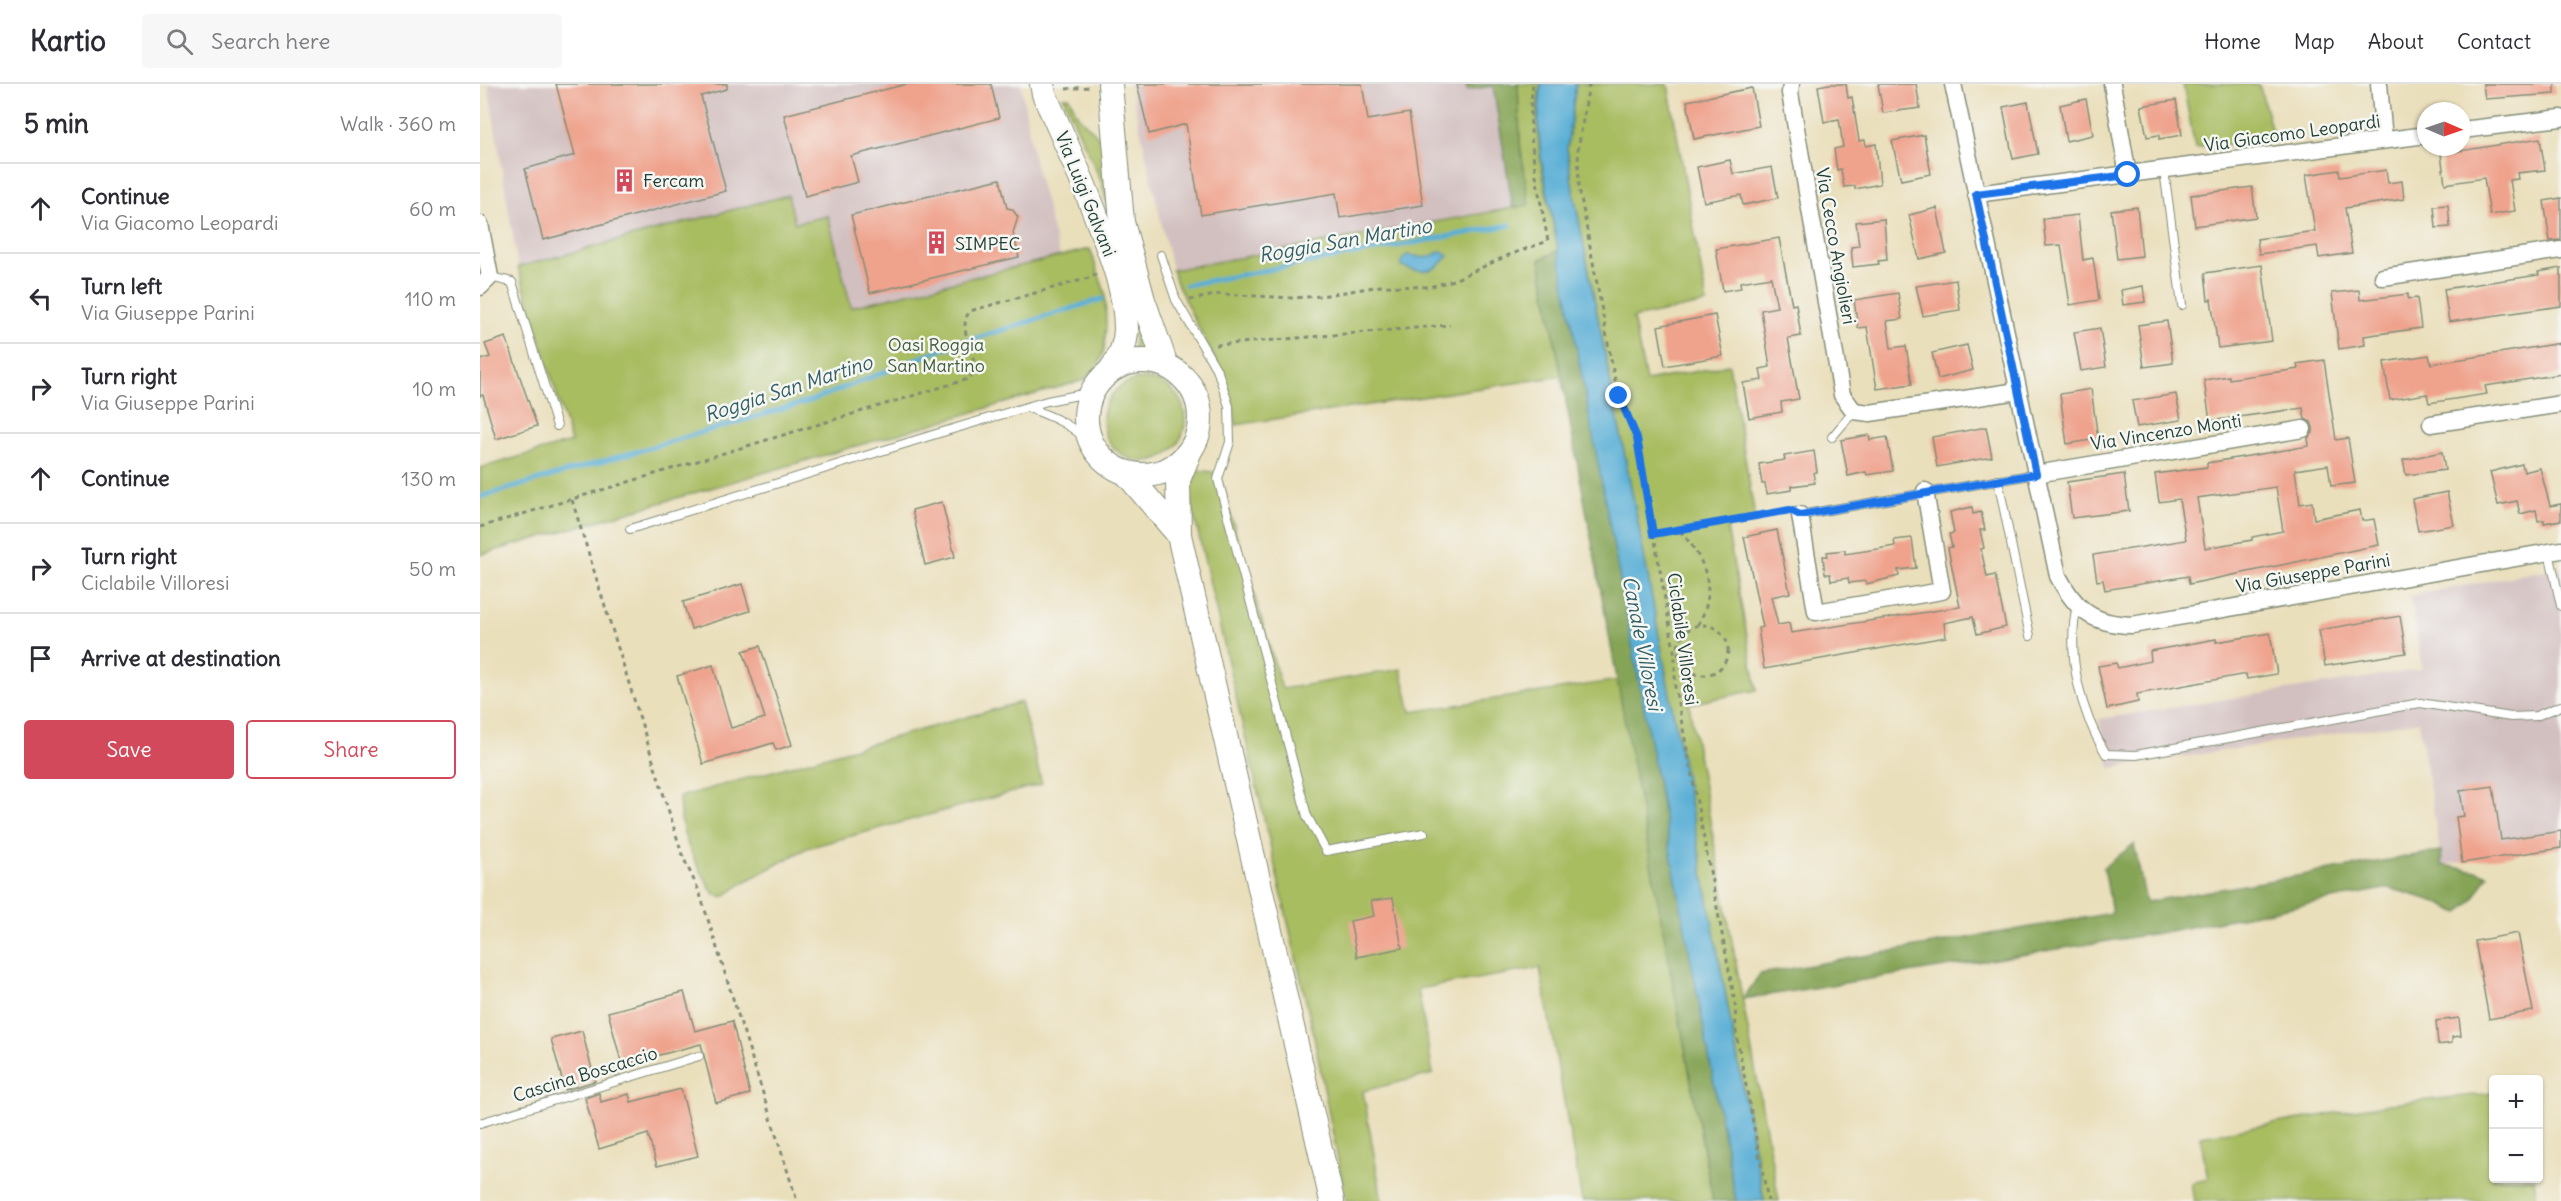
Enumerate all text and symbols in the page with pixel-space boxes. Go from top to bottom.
search box [142,14,562,68]
text: Kartio [30,23,106,59]
icon: search [163,25,196,58]
text: Search here [211,27,330,55]
text: Home [2204,28,2261,55]
text: Map [2294,28,2335,55]
text: About [2368,28,2424,55]
text: Contact [2457,28,2531,55]
north arrow [2417,102,2471,156]
text: 5 min [24,107,89,140]
street label: Via Giacomo Leopardi [2202,109,2382,157]
text: Walk · 360 m [340,111,456,136]
street label: Via Luigi Galvani [1050,128,1122,260]
route start [2114,161,2140,187]
street label: Via Cecco Angiolieri [1811,166,1861,326]
building icon: Fercam [612,167,638,193]
place label: Fercam [643,169,704,192]
text: Continue [81,182,170,210]
icon: ahead [24,192,57,225]
text: 60 m [409,196,456,221]
text: Via Giacomo Leopardi [81,210,278,235]
water label: Roggia San Martino [1256,212,1435,268]
building icon: SIMPEC [924,230,950,256]
place label: SIMPEC [955,232,1021,255]
text: Turn left [81,272,162,300]
icon: left [24,282,57,315]
text: 110 m [405,286,456,311]
text: Via Giuseppe Parini [81,300,255,325]
park label: Oasi Roggia San Martino [887,333,985,377]
water label: Roggia San Martino [701,348,877,427]
text: Turn right [81,362,177,390]
icon: right [24,372,57,405]
text: 10 m [413,376,456,401]
route end [1605,382,1631,408]
text: Via Giuseppe Parini [81,390,255,415]
street label: Via Vincenzo Monti [2089,409,2243,455]
icon: ahead [24,462,57,495]
text: Continue [81,464,170,492]
text: 130 m [401,466,456,491]
text: Turn right [81,542,177,570]
street label: Via Giuseppe Parini [2234,548,2392,598]
icon: right [24,552,57,585]
text: 50 m [409,556,456,581]
text: Ciclabile Villoresi [81,570,229,595]
street label: Ciclabile Villoresi [1662,571,1704,707]
water label: Canale Villoresi [1618,574,1669,715]
icon: arrive [24,642,57,675]
text: Arrive at destination [81,644,281,672]
button: Save [24,720,234,779]
button: Share [246,720,456,779]
street label: Cascina Boscaccio [510,1041,660,1107]
map controls [2489,1075,2543,1183]
button: + [2489,1075,2543,1129]
button: − [2489,1129,2543,1183]

